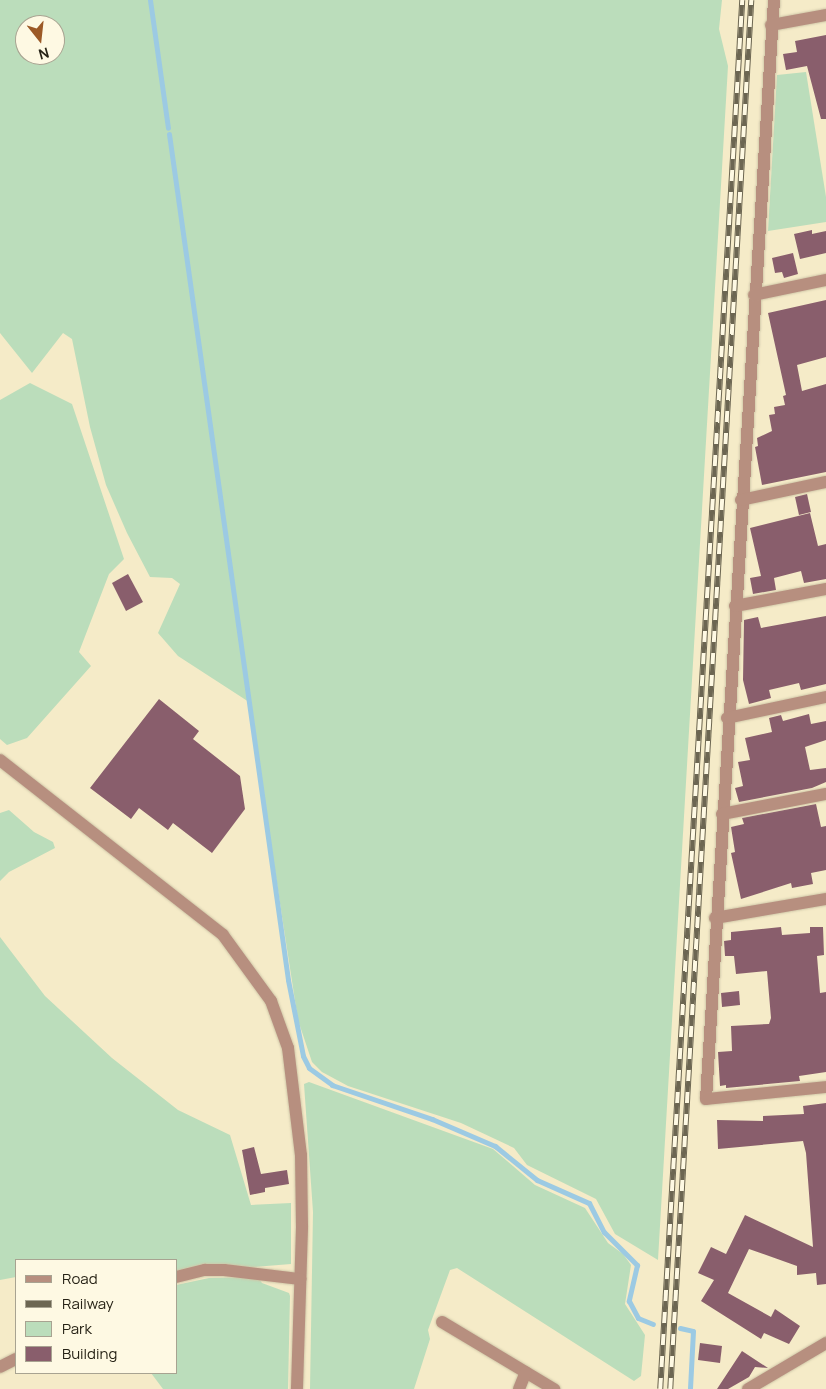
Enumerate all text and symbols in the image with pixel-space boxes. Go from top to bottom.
north arrow [15,15,65,65]
text: N [37,43,51,64]
legend [15,1259,178,1374]
text: Road [62,1268,98,1289]
text: Railway [62,1293,114,1314]
text: Park [62,1318,92,1339]
text: Building [62,1343,117,1364]

